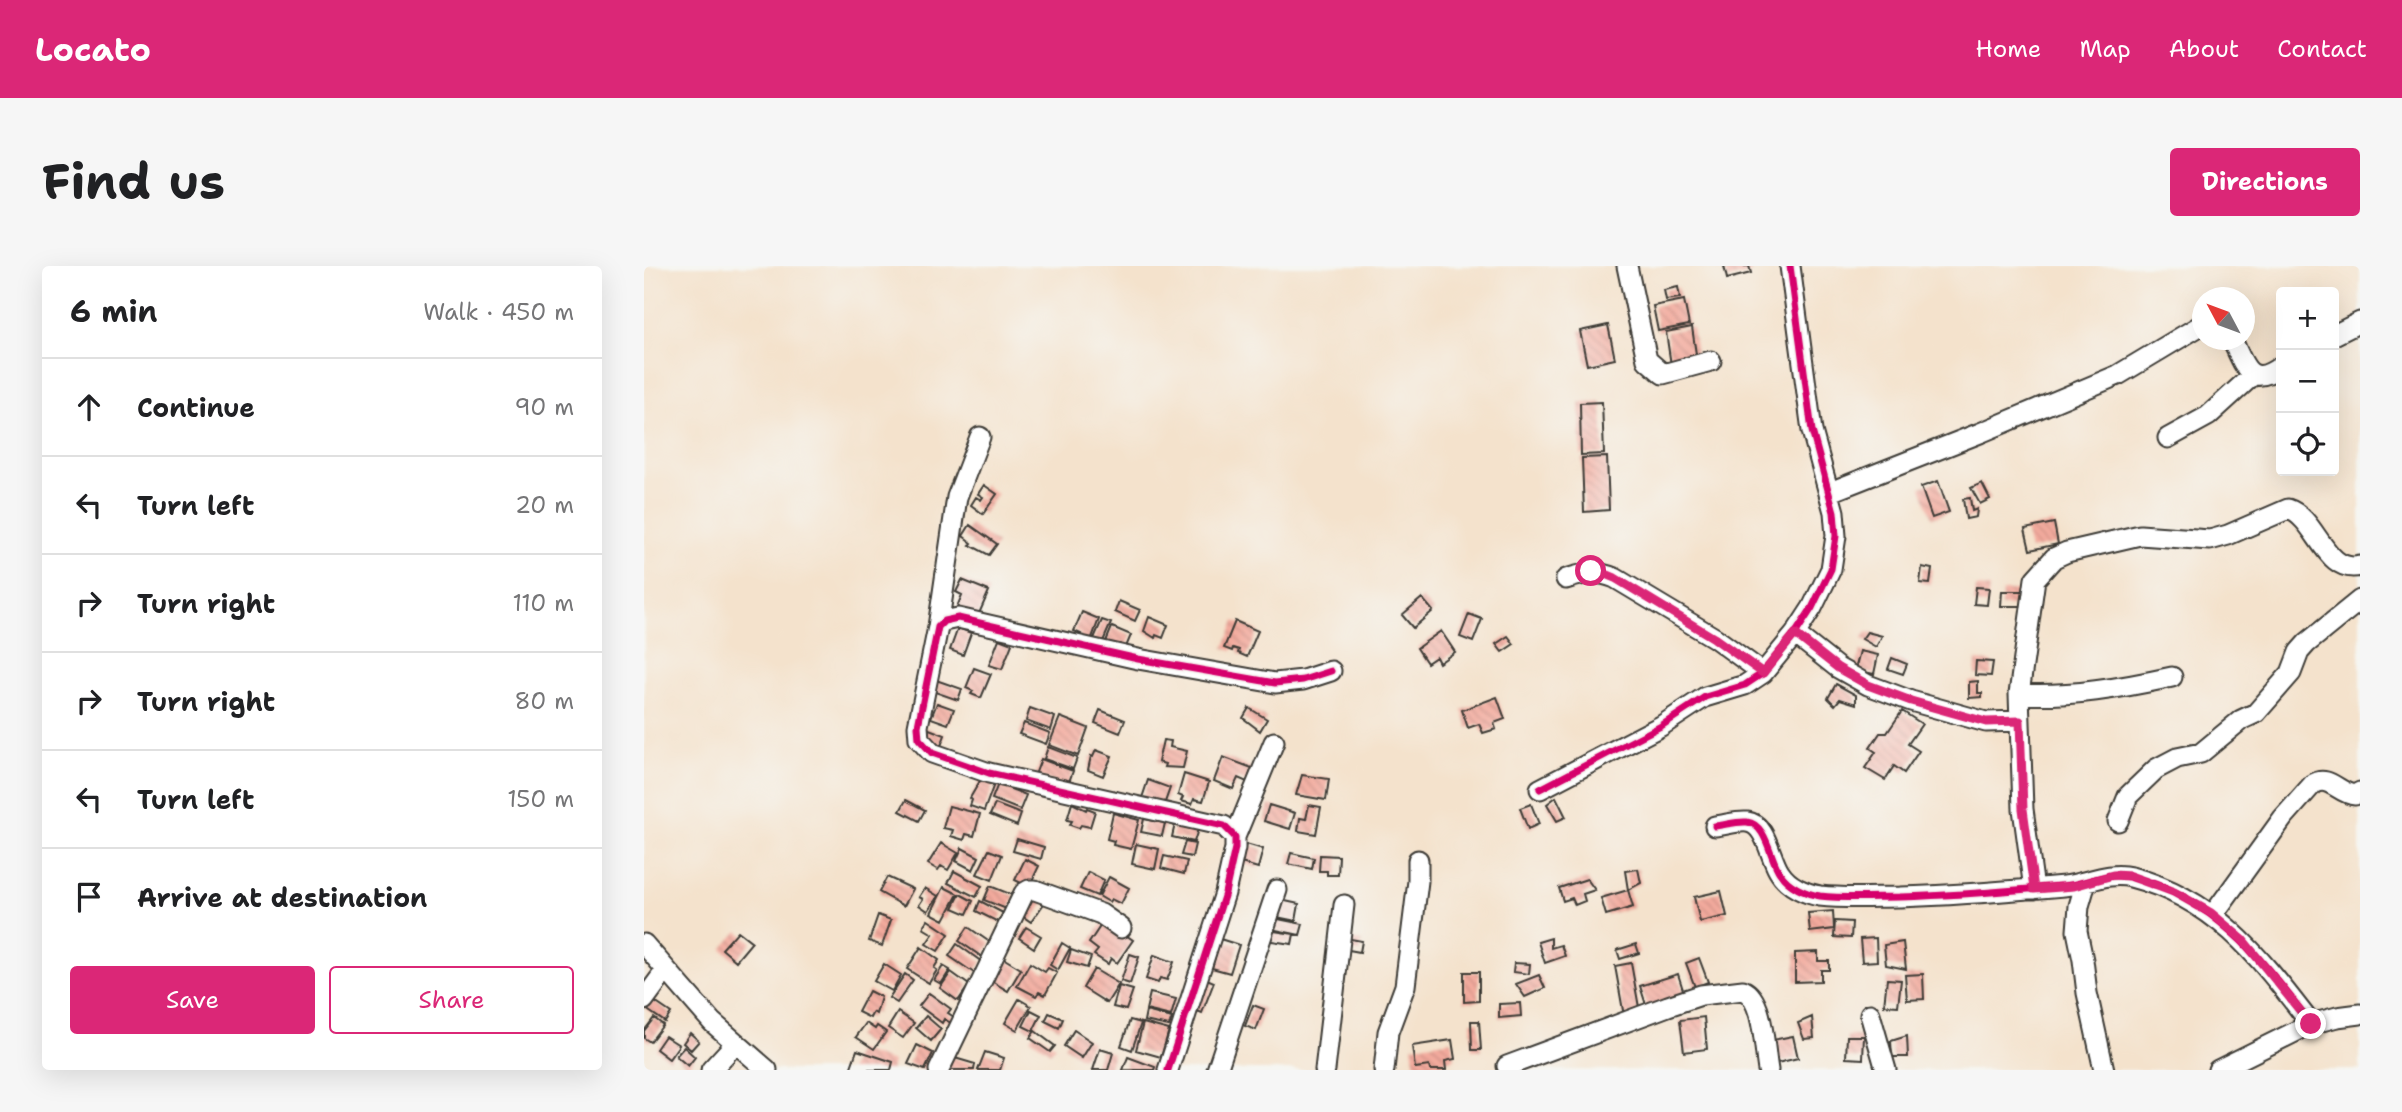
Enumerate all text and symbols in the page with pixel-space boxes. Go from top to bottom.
text: Locato [35,27,151,72]
text: Home [1975,33,2041,65]
text: Map [2079,33,2131,65]
text: About [2169,33,2239,65]
text: Contact [2277,33,2367,65]
button: Directions [2170,148,2360,216]
text: Find us [42,149,225,215]
north arrow [2192,287,2255,350]
map controls [2276,287,2339,476]
button: + [2276,287,2339,350]
text: 6 min [70,291,157,332]
text: Walk · 450 m [423,297,574,327]
button: − [2276,350,2339,413]
icon: ahead [70,388,108,426]
text: Continue [137,390,255,425]
text: 90 m [514,392,574,422]
button: locate [2276,413,2339,476]
icon: left [70,486,108,524]
text: Turn left [137,488,254,523]
text: 20 m [515,490,574,520]
route start [1575,555,1606,586]
icon: right [70,584,108,622]
text: Turn right [137,586,275,621]
text: 110 m [512,588,574,618]
icon: right [70,682,108,720]
text: Turn right [137,684,275,719]
text: 80 m [515,686,574,716]
icon: left [70,780,108,818]
text: Turn left [137,782,254,817]
text: 150 m [507,784,574,814]
icon: arrive [70,878,108,916]
text: Arrive at destination [137,880,427,915]
button: Save [70,966,315,1034]
button: Share [329,966,574,1034]
route end [2295,1008,2326,1039]

